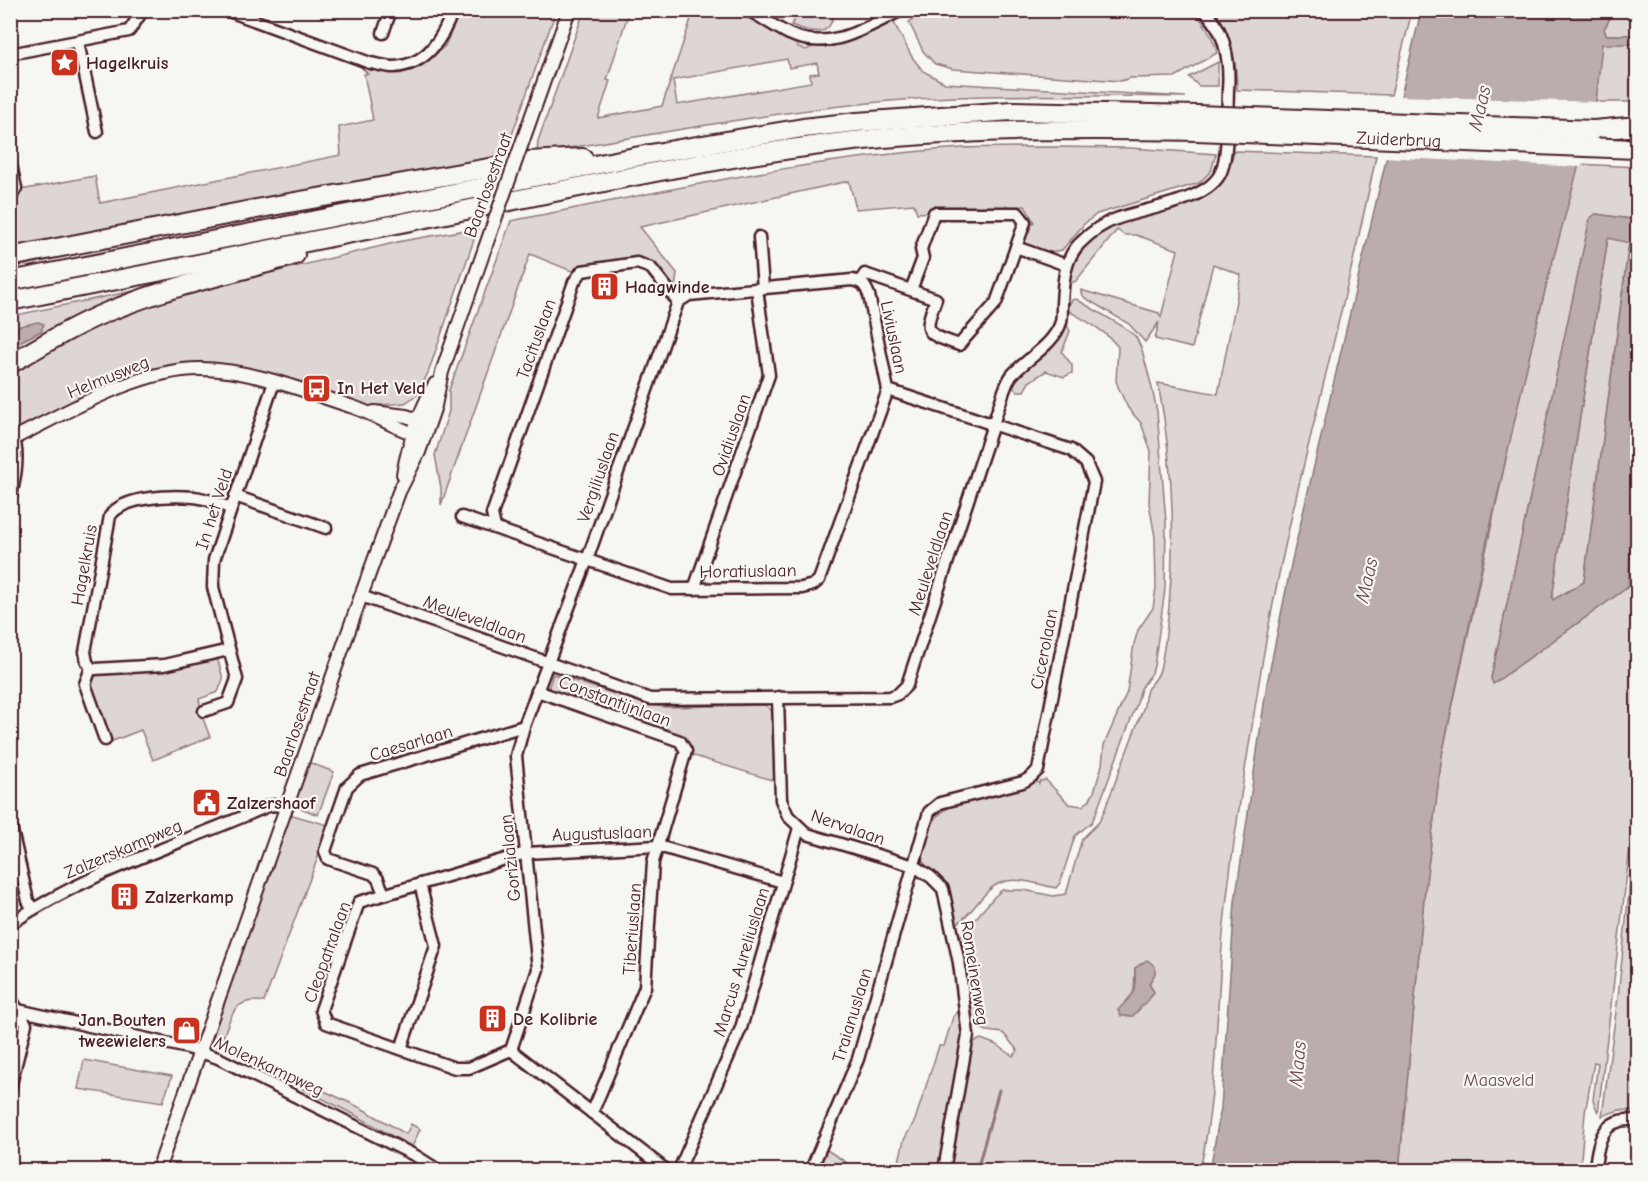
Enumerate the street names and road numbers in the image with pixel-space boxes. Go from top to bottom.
street label: Zuiderbrug [1356,128,1442,152]
street label: Baarlosestraat [460,129,517,240]
street label: Tacituslaan [512,296,561,382]
street label: Liviuslaan [876,299,911,375]
street label: Helmusweg [64,352,152,403]
street label: Ovidiuslaan [708,391,755,479]
street label: Vergiliuslaan [573,429,624,526]
street label: In het Veld [192,466,237,552]
street label: Meuleveldlaan [904,508,957,618]
street label: Hagelkruis [67,523,102,607]
street label: Horatiuslaan [699,560,797,583]
street label: Meuleveldlaan [420,591,529,648]
street label: Cicerolaan [1026,607,1063,691]
street label: Baarlosestraat [270,668,326,780]
street label: Constantijnlaan [556,671,674,731]
street label: Caesarlaan [367,721,455,766]
street label: Nervalaan [808,805,888,850]
street label: Gorizialaan [495,813,526,902]
street label: Zalzerskampweg [61,815,185,884]
street label: Augustuslaan [552,821,652,846]
street label: Tiberiuslaan [619,882,646,976]
street label: Marcus Aureliuslaan [709,885,774,1039]
street label: Cleopatralaan [299,899,355,1006]
street label: Romeinenweg [956,919,993,1027]
street label: Traianuslaan [828,965,877,1065]
street label: Molenkampweg [211,1032,327,1101]

